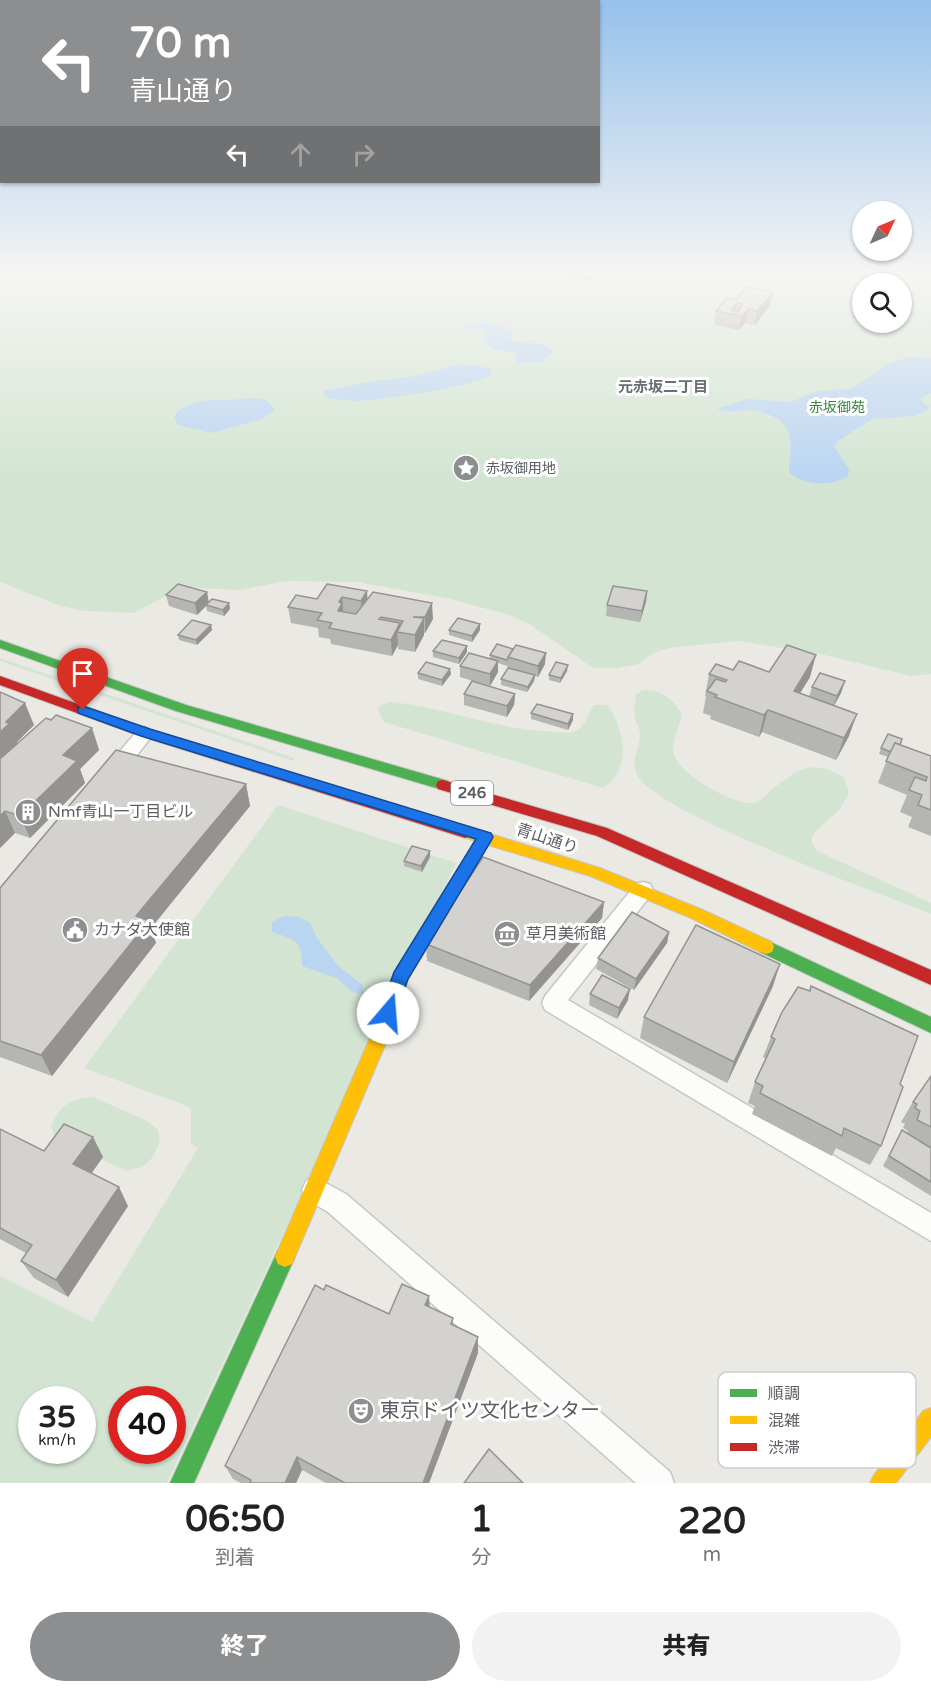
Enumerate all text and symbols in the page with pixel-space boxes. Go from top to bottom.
text: 70 m [129,18,231,69]
icon: left [30,24,108,102]
text: 青山通り [129,75,237,108]
icon: left [221,138,254,171]
icon: ahead [284,138,317,171]
icon: right [347,138,380,171]
north arrow [852,201,912,261]
map controls [852,201,912,333]
button: search [852,273,912,333]
district label: 元赤坂二丁目 [618,378,708,396]
park label: 赤坂御苑 [809,399,865,416]
place icon: 赤坂御用地 [451,453,481,483]
place label: 赤坂御用地 [486,460,556,477]
pin [57,648,108,710]
icon: arrive [66,657,99,690]
road number: 246 [451,781,493,805]
building icon: Nmf青山一丁目ビル [13,797,43,827]
place label: Nmf青山一丁目ビル [48,802,193,822]
street label: 青山通り [513,820,581,858]
public building icon: カナダ大使館 [60,915,90,945]
museum icon: 草月美術館 [492,919,522,949]
place label: カナダ大使館 [94,920,190,940]
place label: 草月美術館 [526,924,606,944]
position arrow [356,981,420,1045]
legend [718,1372,916,1468]
text: 順調 [768,1384,800,1404]
speed limit sign: 40 [108,1386,186,1464]
theatre icon: 東京ドイツ文化センター [346,1396,376,1426]
text: 35 [38,1399,76,1436]
place label: 東京ドイツ文化センター [380,1399,600,1423]
text: 混雑 [768,1411,800,1431]
text: km/h [38,1431,76,1449]
text: 渋滞 [768,1438,800,1458]
text: 06:50 [185,1498,285,1541]
text: 1 [470,1498,493,1541]
text: 220 [678,1500,746,1543]
text: m [703,1543,721,1567]
text: 到着 [215,1546,255,1570]
text: 分 [471,1546,491,1570]
button: 終了 [30,1612,460,1681]
button: 共有 [472,1612,901,1681]

